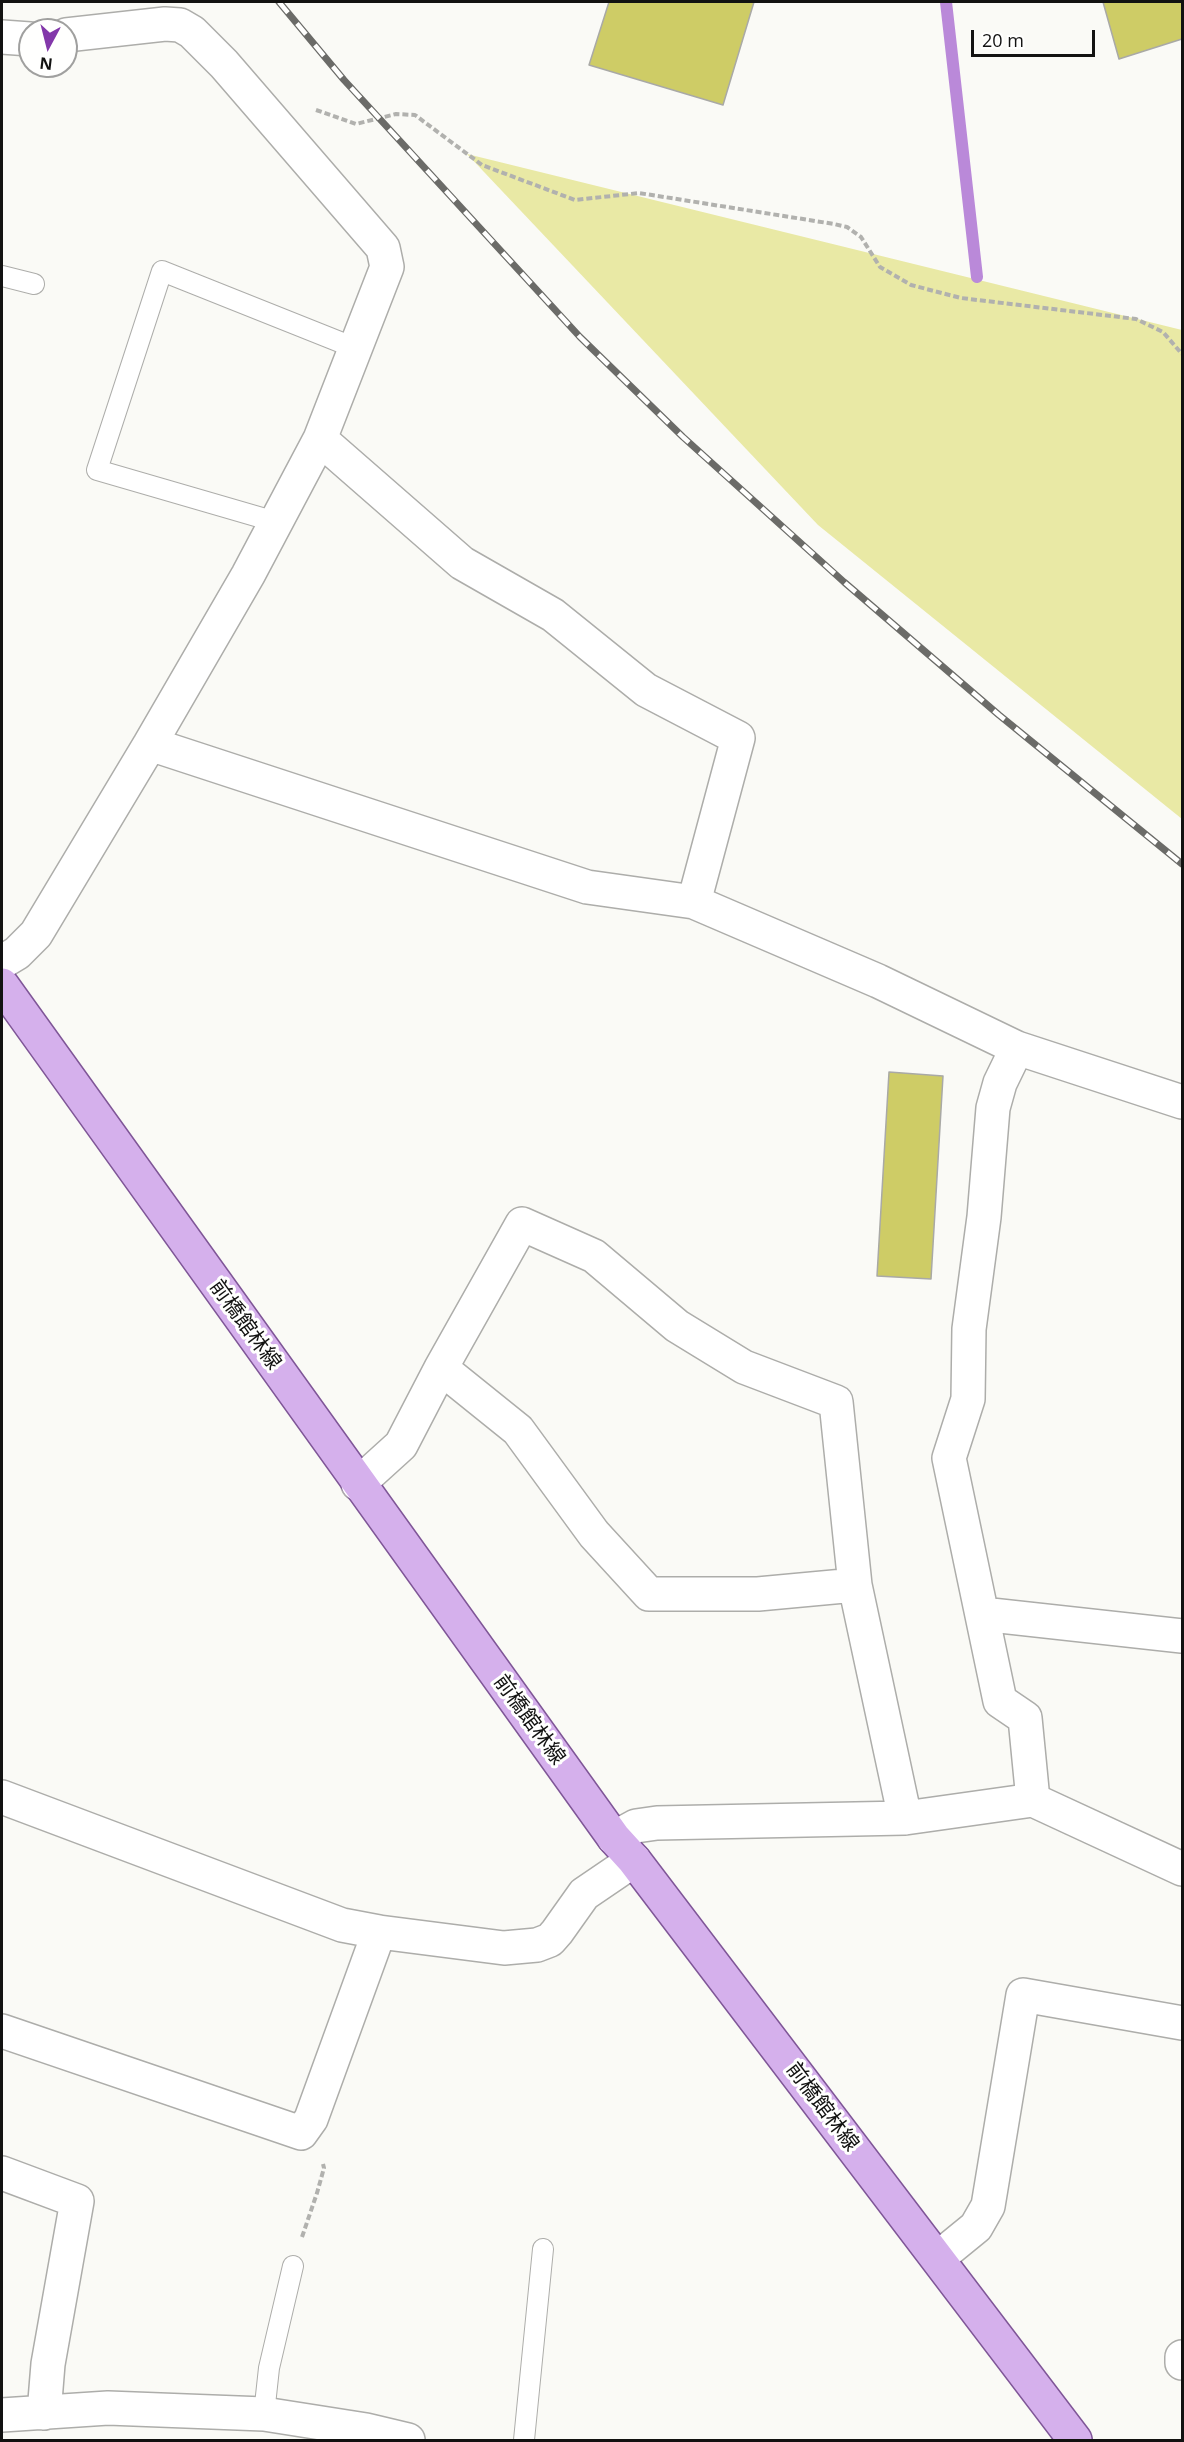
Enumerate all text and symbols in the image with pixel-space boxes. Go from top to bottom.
north arrow [18,18,78,78]
scale bar [974,18,1098,56]
text: 20 m [982,28,1024,52]
text: N [38,52,54,76]
street label: 前橋館林線 [204,1275,286,1375]
street label: 前橋館林線 [488,1670,570,1770]
street label: 前橋館林線 [780,2057,864,2157]

